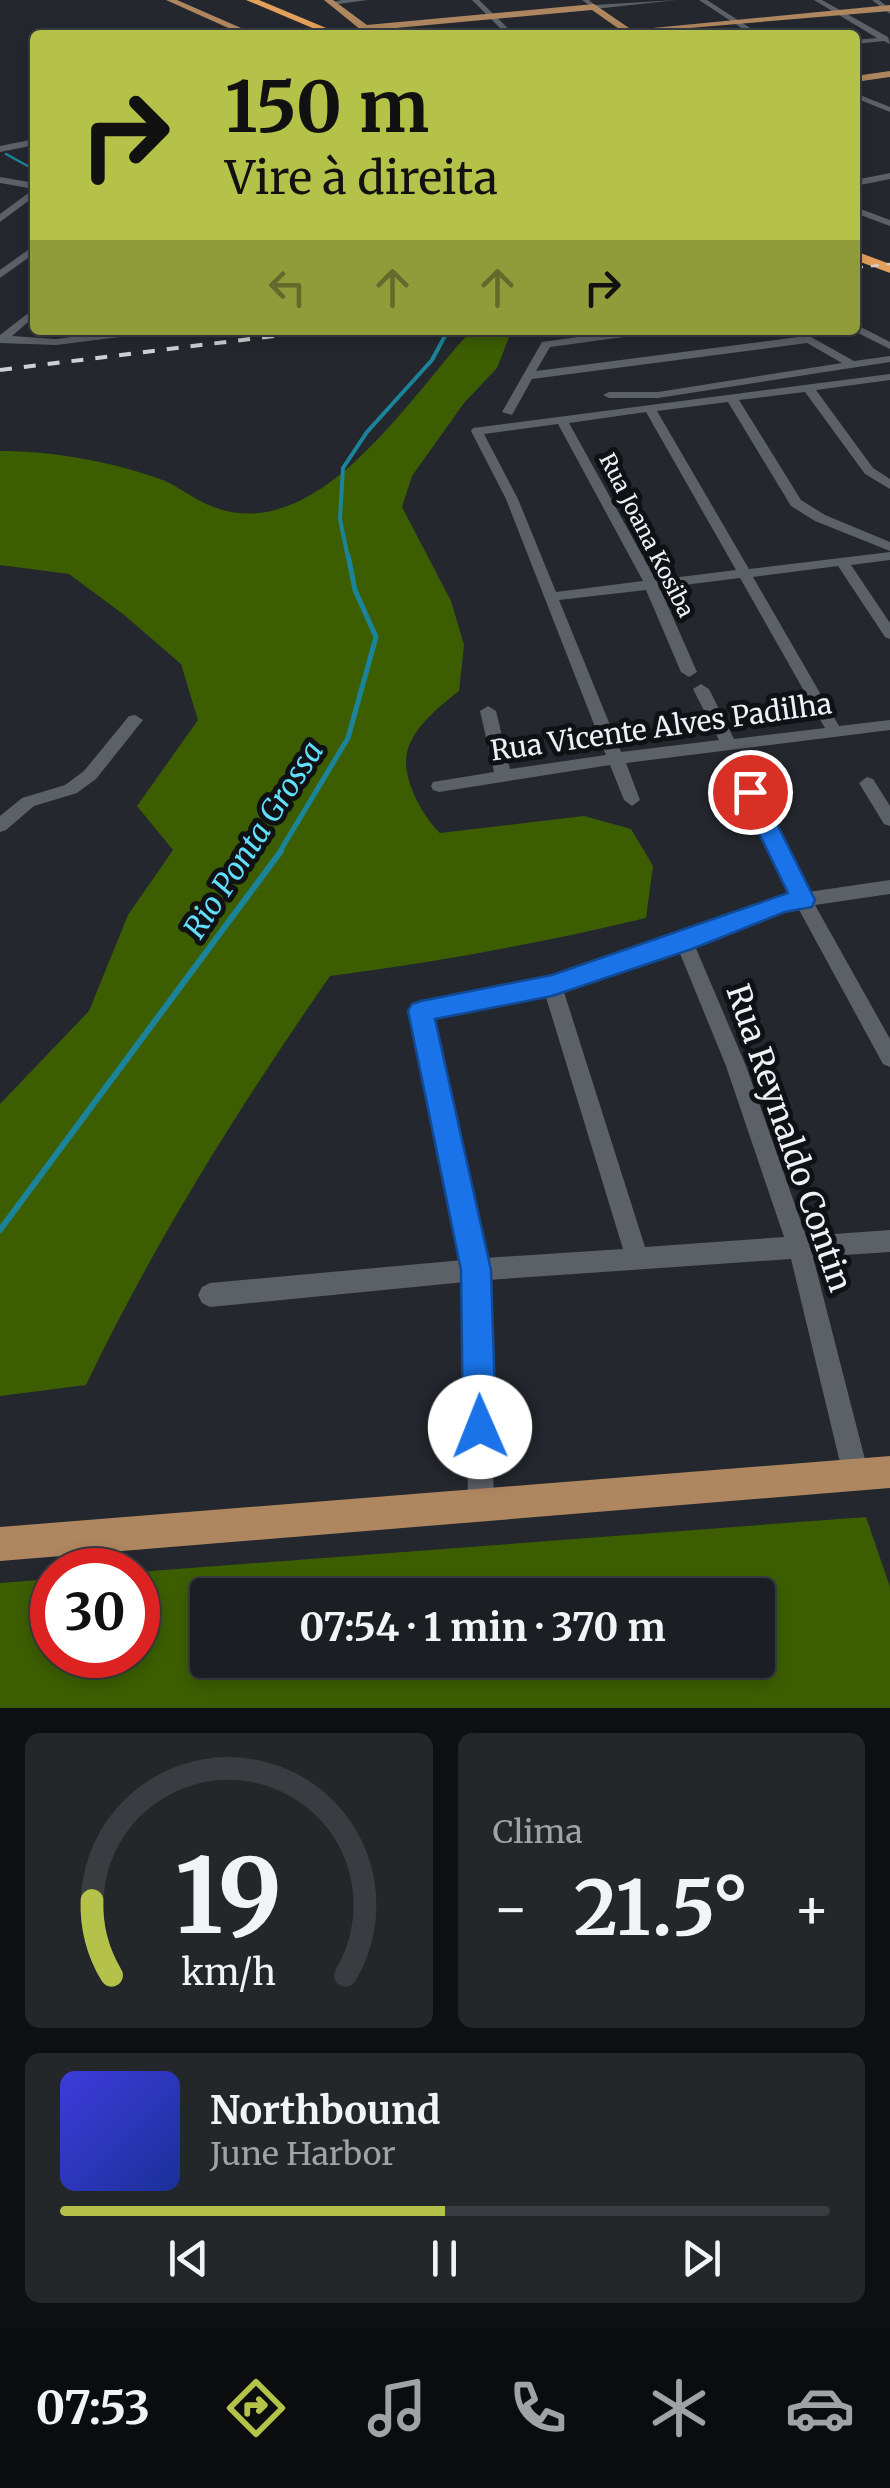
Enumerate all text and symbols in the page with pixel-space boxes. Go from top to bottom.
text: 150 m [225,63,429,151]
icon: right [60,70,190,200]
text: Vire à direita [225,150,498,206]
icon: left [260,260,315,315]
icon: ahead [365,260,420,315]
icon: ahead [470,260,525,315]
icon: right [575,260,630,315]
street label: Rua Joana Kosiba [594,448,701,622]
street label: Rua Vicente Alves Padilha [488,685,834,769]
water label: Rio Ponta Grossa [175,734,331,945]
pin [708,750,793,835]
icon: arrive [723,765,778,820]
street label: Rua Reynaldo Contin [718,979,860,1297]
position arrow [428,1375,532,1479]
speed limit sign: 30 [30,1548,160,1678]
text: 07:54 · 1 min · 370 m [299,1604,666,1651]
text: Clima [493,1812,583,1852]
text: 19 [175,1831,282,1961]
text: 21.5° [574,1861,749,1955]
text: − [493,1874,529,1943]
text: + [793,1874,830,1943]
text: km/h [181,1950,276,1995]
text: Northbound [210,2087,440,2134]
text: June Harbor [210,2134,396,2174]
icon: previous [161,2231,216,2286]
icon: pause [417,2231,472,2286]
icon: next [674,2231,729,2286]
icon: directions [221,2373,291,2443]
icon: music [362,2373,432,2443]
icon: phone [503,2373,573,2443]
icon: climate [644,2373,714,2443]
icon: car [785,2373,855,2443]
text: 07:53 [35,2380,150,2436]

